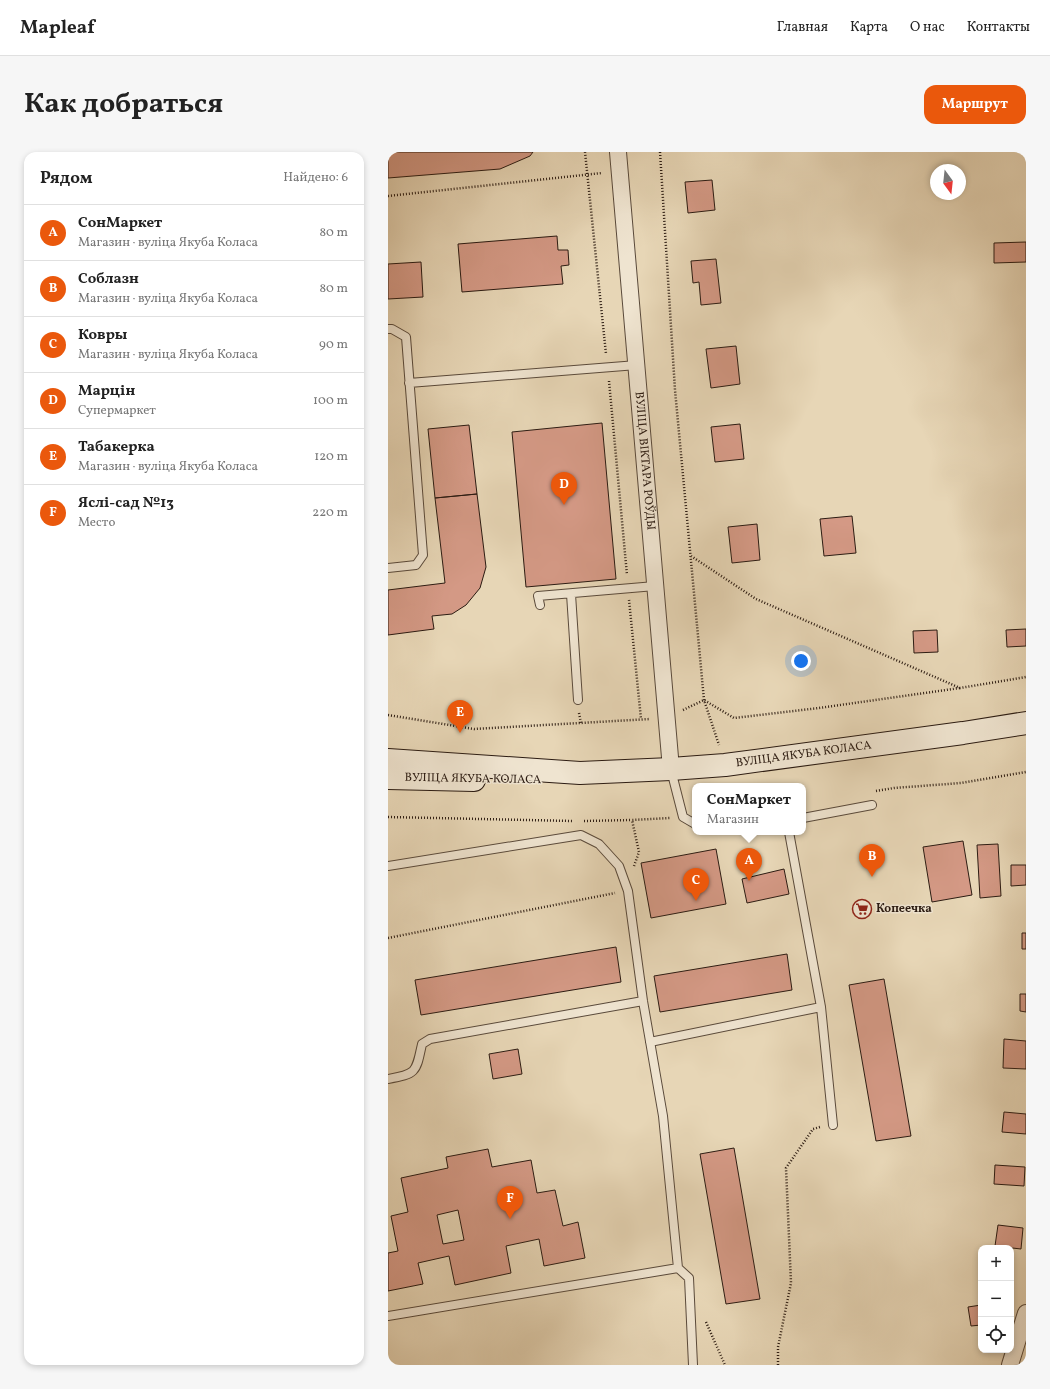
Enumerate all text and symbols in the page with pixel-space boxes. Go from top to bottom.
text: Mapleaf [20,15,95,41]
text: Главная [777,18,828,37]
text: Карта [850,18,888,37]
text: О нас [910,18,945,37]
text: Контакты [967,18,1030,37]
text: Как добраться [24,85,223,124]
button: Маршрут [924,85,1026,124]
north arrow [930,164,966,200]
text: Рядом [40,167,93,190]
text: Найдено: 6 [283,169,348,187]
text: СонМаркет [78,213,162,234]
text: A [48,224,58,242]
text: 80 m [319,224,348,242]
text: Магазин · вуліца Якуба Коласа [78,234,258,252]
text: Соблазн [78,269,139,290]
text: B [49,280,57,298]
text: 80 m [319,280,348,298]
text: Магазин · вуліца Якуба Коласа [78,290,258,308]
text: Ковры [78,325,127,346]
text: C [49,336,57,354]
text: 90 m [319,336,348,354]
text: Магазин · вуліца Якуба Коласа [78,346,258,364]
text: Марцін [78,381,135,402]
street label: ВУЛІЦА ВІКТАРА РОЎДЫ [631,391,658,531]
text: D [48,392,58,410]
text: 100 m [313,392,348,410]
text: Супермаркет [78,402,156,420]
text: Табакерка [78,437,155,458]
text: E [49,448,57,466]
text: 120 m [314,448,348,466]
text: Магазин · вуліца Якуба Коласа [78,458,258,476]
pin: D [551,472,577,505]
text: Яслі-сад №13 [78,493,174,514]
text: F [49,504,57,522]
text: 220 m [312,504,348,522]
text: Место [78,514,115,532]
your location [791,651,811,671]
pin: E [447,700,473,733]
street label: ВУЛІЦА ЯКУБА КОЛАСА [735,737,873,771]
street label: ВУЛІЦА ЯКУБА КОЛАСА [405,770,542,788]
popup [692,783,806,835]
text: СонМаркет [707,790,791,811]
text: Магазин [707,811,759,829]
pin: B [859,844,885,877]
pin: A [736,848,762,881]
pin: C [683,868,709,901]
supermarket icon: Копеечка [851,898,873,920]
place label: Копеечка [876,901,932,917]
pin: F [497,1186,523,1219]
map controls [978,1245,1014,1353]
button: + [978,1245,1014,1281]
button: − [978,1281,1014,1317]
button: locate [978,1317,1014,1353]

